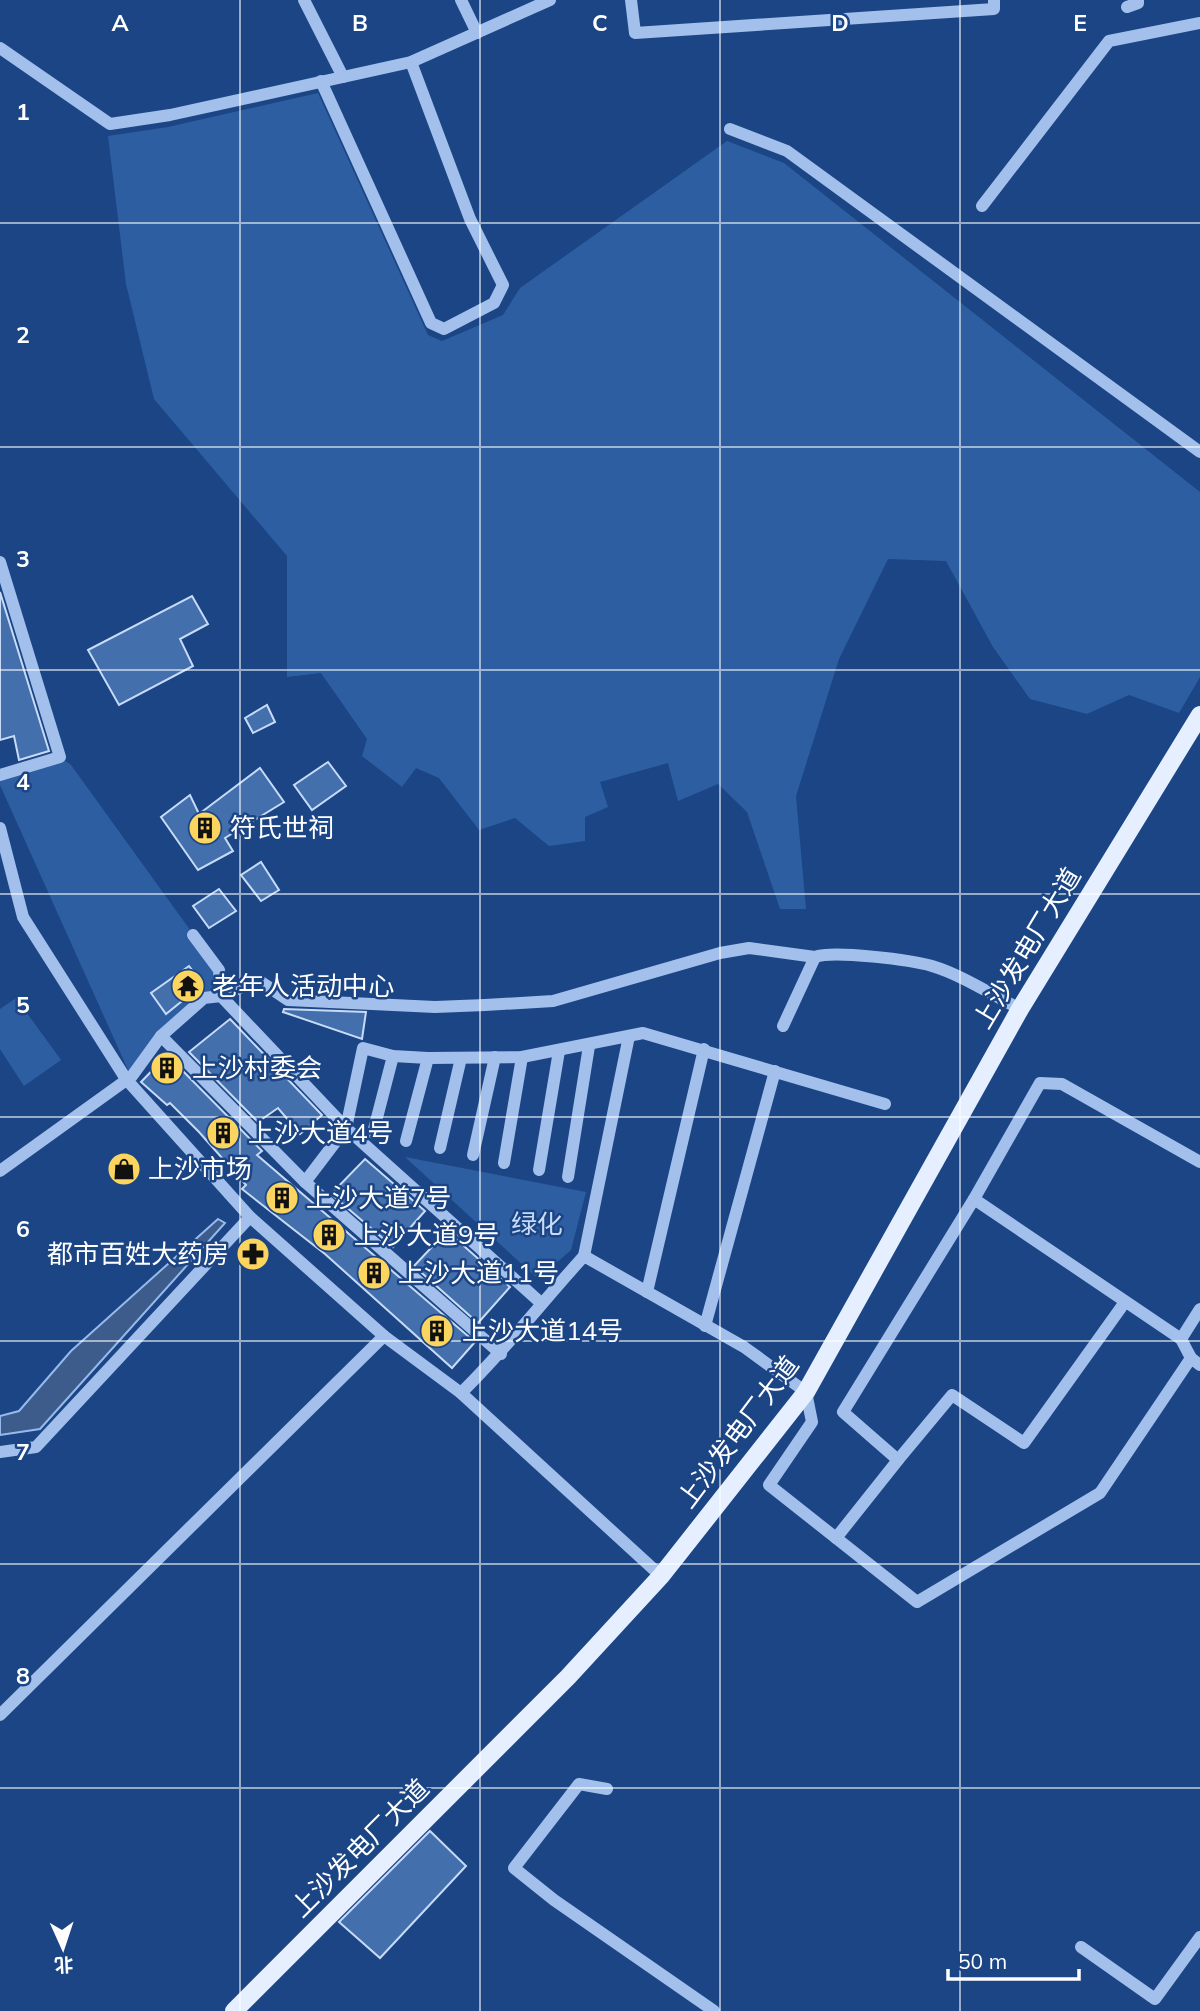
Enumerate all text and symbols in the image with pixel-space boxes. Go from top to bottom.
text: A [111,8,129,37]
text: B [352,8,368,37]
text: C [592,8,608,37]
text: D [831,8,849,37]
text: E [1073,8,1087,37]
text: 1 [16,97,30,126]
text: 2 [16,320,30,349]
text: 3 [16,544,30,573]
text: 4 [16,767,30,796]
building icon: 符氏世祠 [186,809,224,847]
place label: 符氏世祠 [230,811,334,844]
street label: 上沙发电厂大道 [966,861,1088,1034]
temple icon: 老年人活动中心 [169,967,207,1005]
place label: 老年人活动中心 [212,969,394,1002]
text: 5 [16,990,30,1019]
building icon: 上沙村委会 [148,1049,186,1087]
place label: 上沙村委会 [192,1051,322,1084]
building icon: 上沙大道4号 [204,1114,242,1152]
place label: 上沙大道4号 [248,1116,394,1149]
shop icon: 上沙市场 [105,1150,143,1188]
place label: 上沙市场 [148,1152,252,1185]
building icon: 上沙大道7号 [263,1179,301,1217]
place label: 上沙大道7号 [306,1181,452,1214]
park label: 绿化 [511,1207,563,1240]
text: 6 [16,1214,30,1243]
building icon: 上沙大道9号 [310,1216,348,1254]
place label: 上沙大道9号 [354,1218,500,1251]
pharmacy icon: 都市百姓大药房 [234,1235,272,1273]
place label: 都市百姓大药房 [47,1237,229,1270]
building icon: 上沙大道11号 [355,1254,393,1292]
place label: 上沙大道11号 [398,1256,559,1289]
building icon: 上沙大道14号 [418,1312,456,1350]
place label: 上沙大道14号 [462,1314,623,1347]
street label: 上沙发电厂大道 [670,1349,806,1514]
text: 7 [16,1437,30,1466]
text: 8 [16,1661,30,1690]
street label: 上沙发电厂大道 [284,1772,436,1924]
north arrow [28,1913,98,1983]
scale bar [948,1938,1079,1982]
text: 50 m [958,1948,1007,1974]
text: 北 [54,1952,74,1977]

